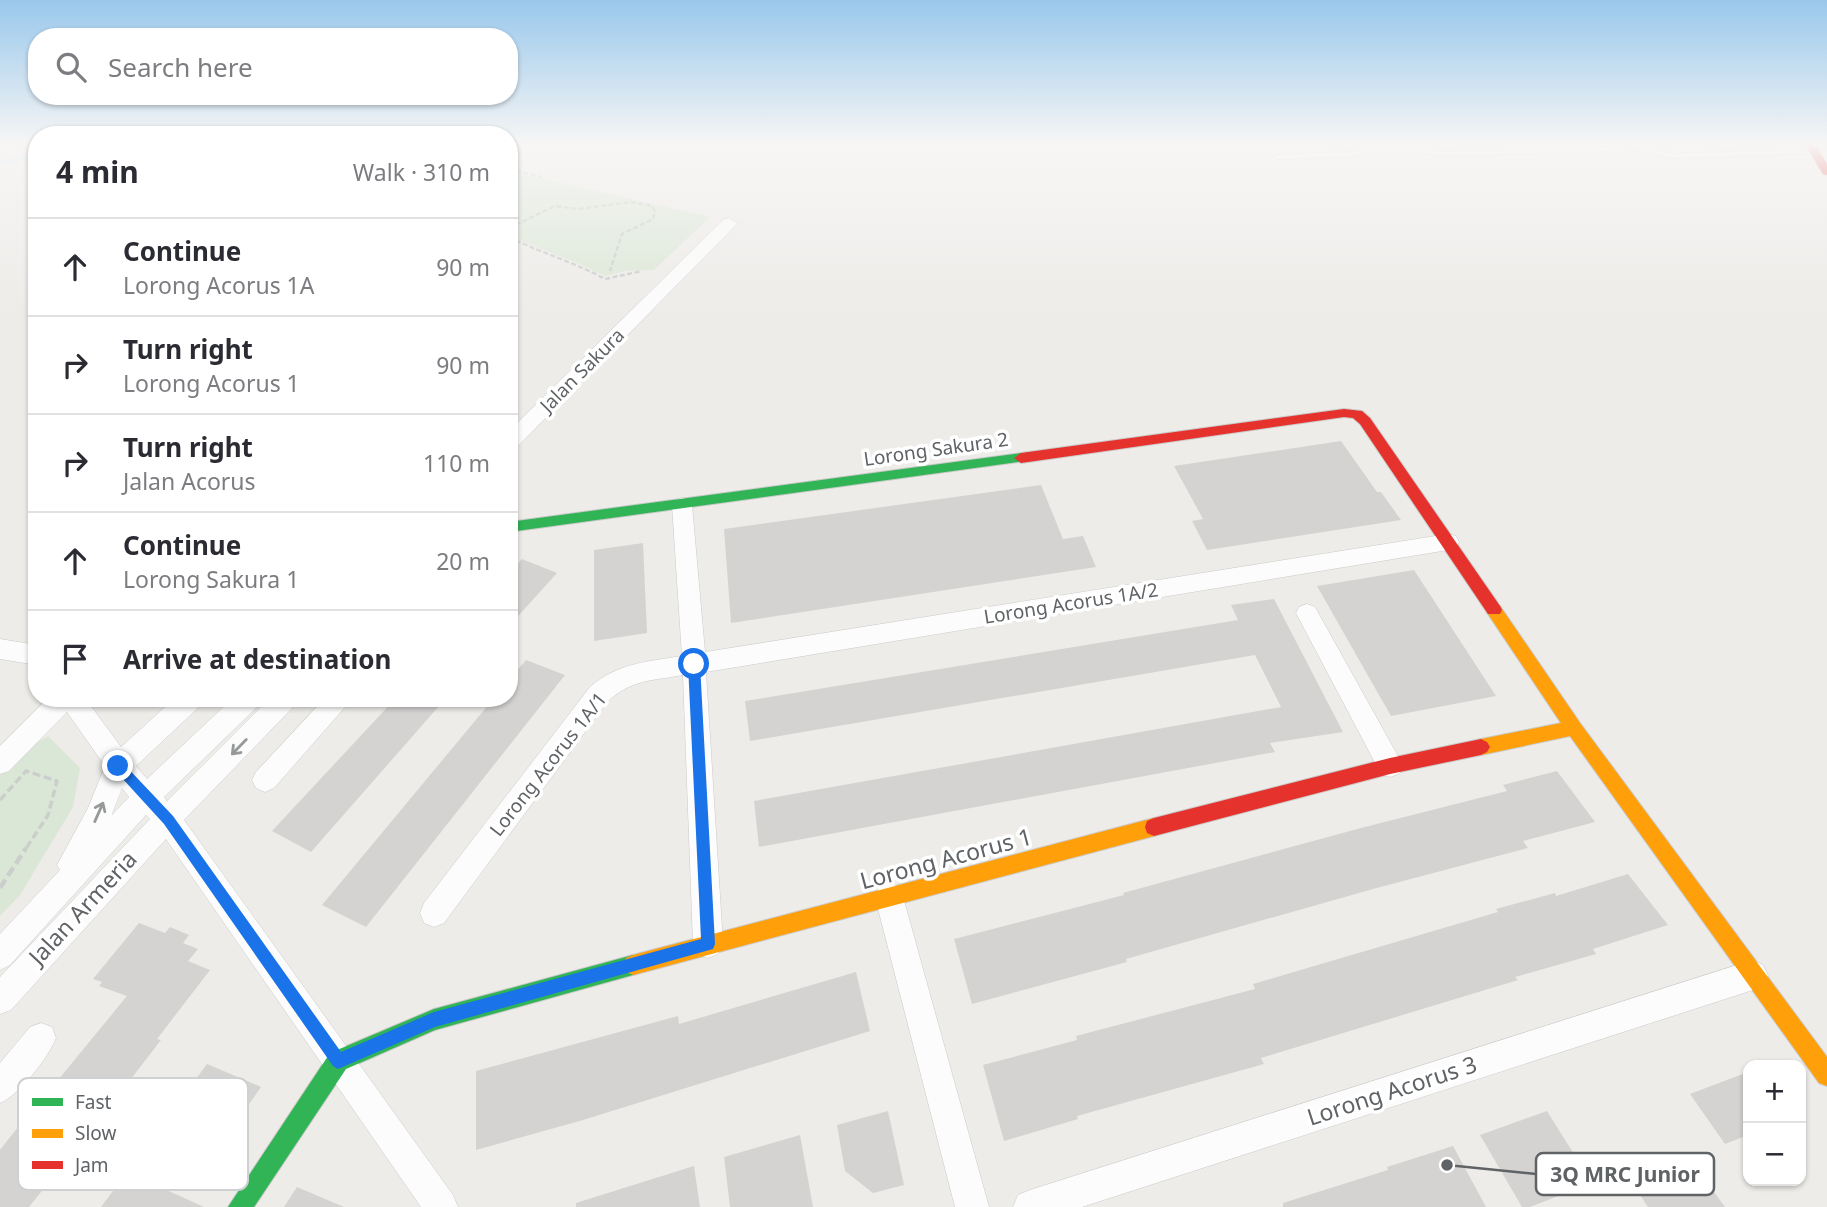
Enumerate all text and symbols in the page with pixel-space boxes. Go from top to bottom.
search box [28,28,518,105]
icon: search [52,48,90,86]
text: Search here [108,49,253,85]
text: 4 min [56,151,139,192]
text: Walk · 310 m [353,156,490,188]
text: Continue [123,233,241,269]
icon: ahead [56,248,94,286]
text: 90 m [436,251,490,283]
text: Lorong Acorus 1A [123,269,314,301]
street label: Jalan Sakura [533,322,630,419]
text: Turn right [123,331,253,367]
icon: right [56,346,94,384]
text: 90 m [436,349,490,381]
text: Lorong Acorus 1 [123,367,300,399]
street label: Lorong Sakura 2 [862,426,1010,472]
text: Turn right [123,429,253,465]
icon: right [56,444,94,482]
text: 110 m [423,447,490,479]
text: Jalan Acorus [123,465,256,497]
text: Continue [123,527,241,563]
icon: ahead [56,542,94,580]
text: 20 m [436,545,490,577]
text: Lorong Sakura 1 [123,563,299,595]
street label: Lorong Acorus 1A/2 [982,576,1160,630]
icon: arrive [56,640,94,678]
text: Arrive at destination [123,641,392,677]
route start [678,648,709,679]
street label: Lorong Acorus 1A/1 [484,687,612,841]
one-way arrow [230,739,247,756]
route end [102,750,133,781]
one-way arrow [93,802,106,823]
street label: Lorong Acorus 1 [856,820,1035,896]
street label: Jalan Armeria [20,843,143,973]
street label: Lorong Acorus 3 [1303,1048,1481,1133]
map controls [1743,1060,1806,1186]
button: + [1743,1060,1806,1123]
legend [18,1078,248,1190]
text: Fast [75,1089,112,1115]
text: Slow [75,1120,116,1146]
button: − [1743,1123,1806,1186]
text: Jam [73,1152,109,1178]
callout: 3Q MRC Junior [1536,1153,1714,1195]
text: 3Q MRC Junior [1550,1160,1700,1188]

